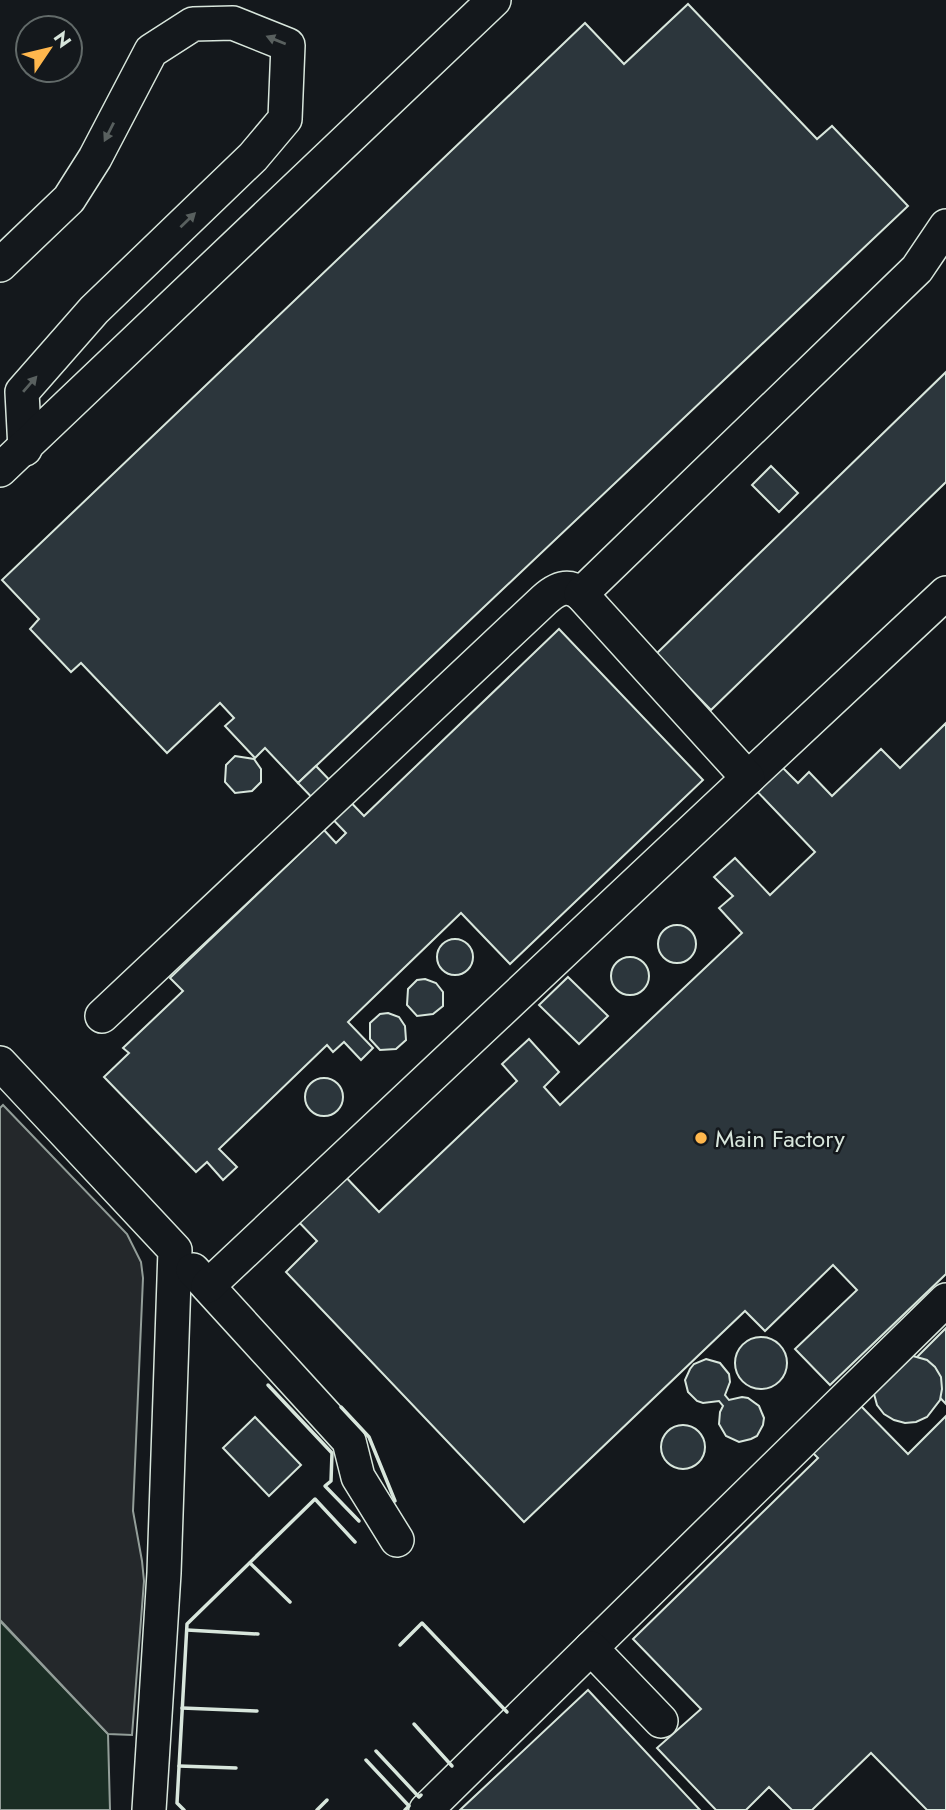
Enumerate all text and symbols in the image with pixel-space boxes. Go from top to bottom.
north arrow [14,14,84,84]
text: N [47,26,78,53]
one-way arrow [265,35,286,46]
one-way arrow [103,122,114,142]
one-way arrow [179,212,196,228]
one-way arrow [22,375,37,392]
place label: Main Factory [715,1121,845,1156]
marker: Main Factory [693,1130,709,1146]

